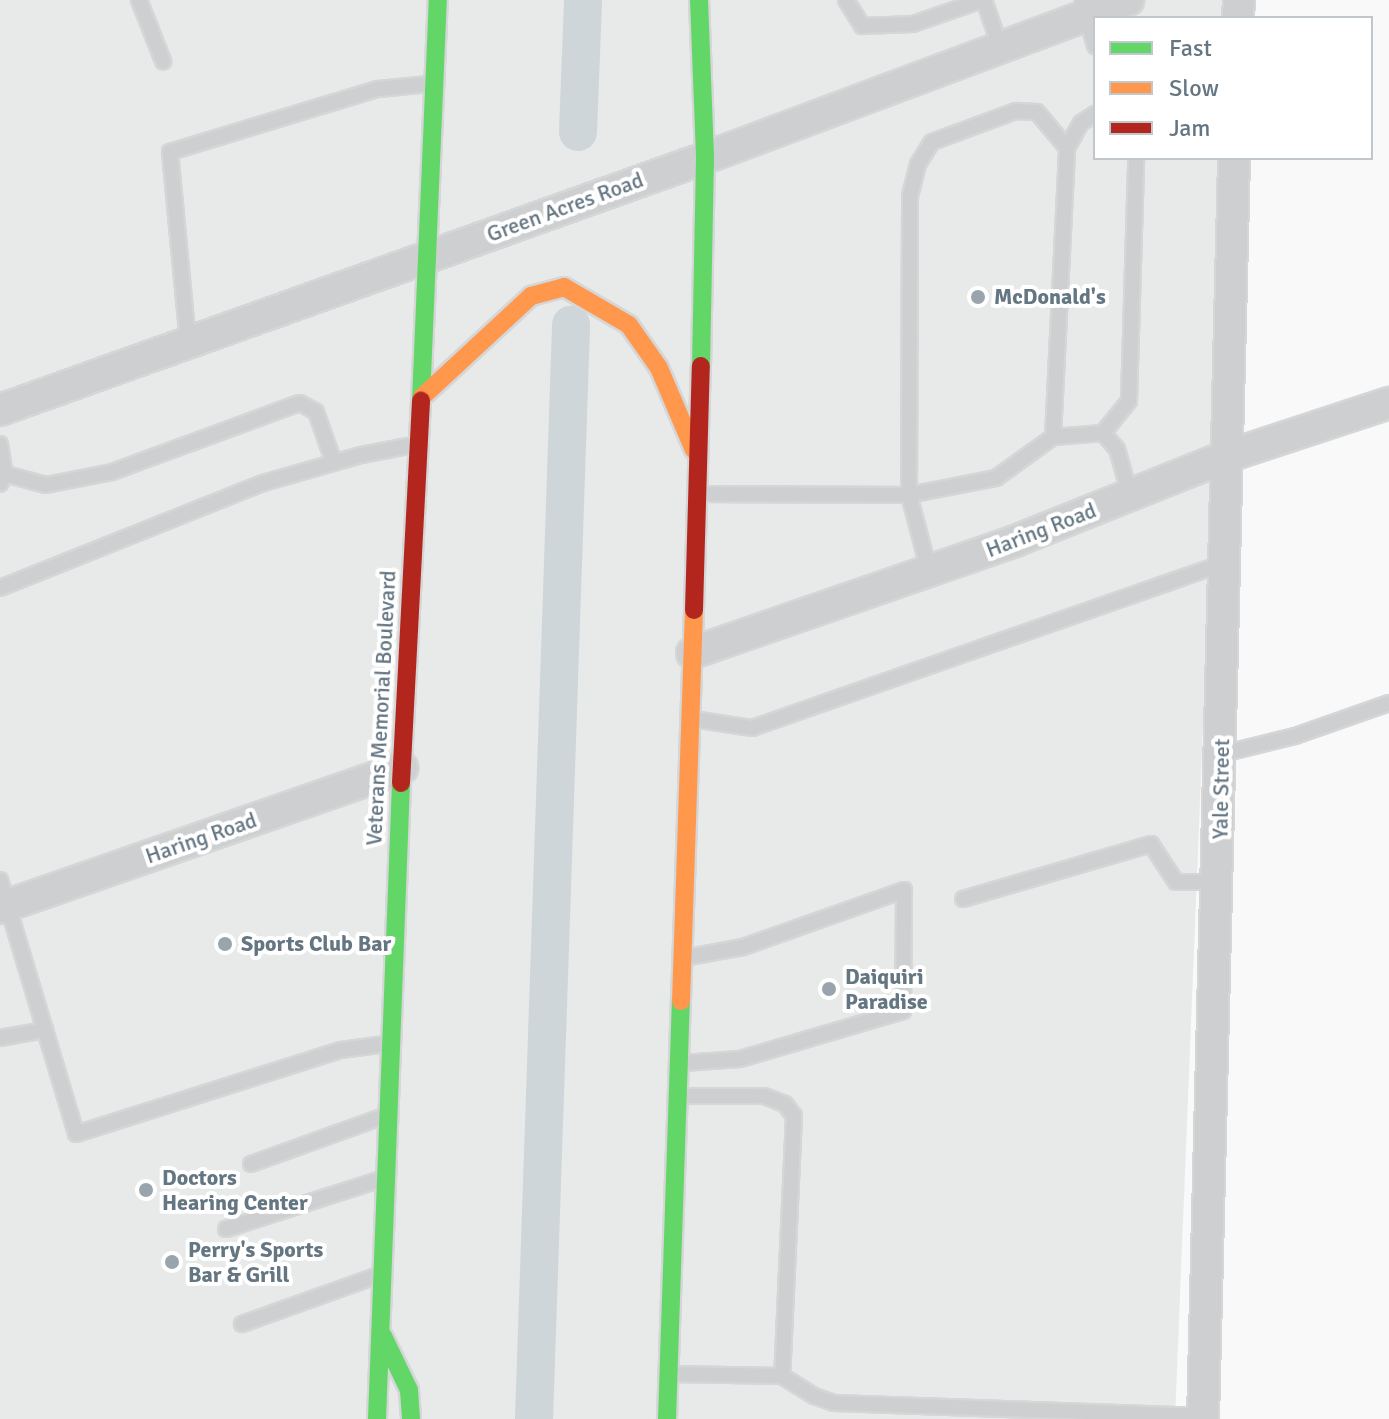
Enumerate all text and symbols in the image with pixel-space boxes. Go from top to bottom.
legend [1093,16,1373,160]
text: Fast [1169,33,1212,63]
text: Slow [1169,73,1219,103]
text: Jam [1169,113,1210,143]
street label: Green Acres Road [483,166,647,248]
place label: McDonald's [994,284,1106,310]
marker: McDonald's [969,288,987,306]
street label: Haring Road [982,497,1100,563]
street label: Veterans Memorial Boulevard [361,570,401,846]
street label: Yale Street [1207,738,1235,840]
street label: Haring Road [142,807,260,869]
place label: Sports Club Bar [241,931,391,957]
marker: Sports Club Bar [216,935,234,953]
place label: Daiquiri Paradise [845,963,928,1014]
marker: Daiquiri Paradise [820,980,838,998]
place label: Doctors Hearing Center [162,1164,308,1216]
marker: Doctors Hearing Center [137,1181,155,1199]
place label: Perry's Sports Bar & Grill [188,1236,323,1288]
marker: Perry's Sports Bar & Grill [163,1253,181,1271]

